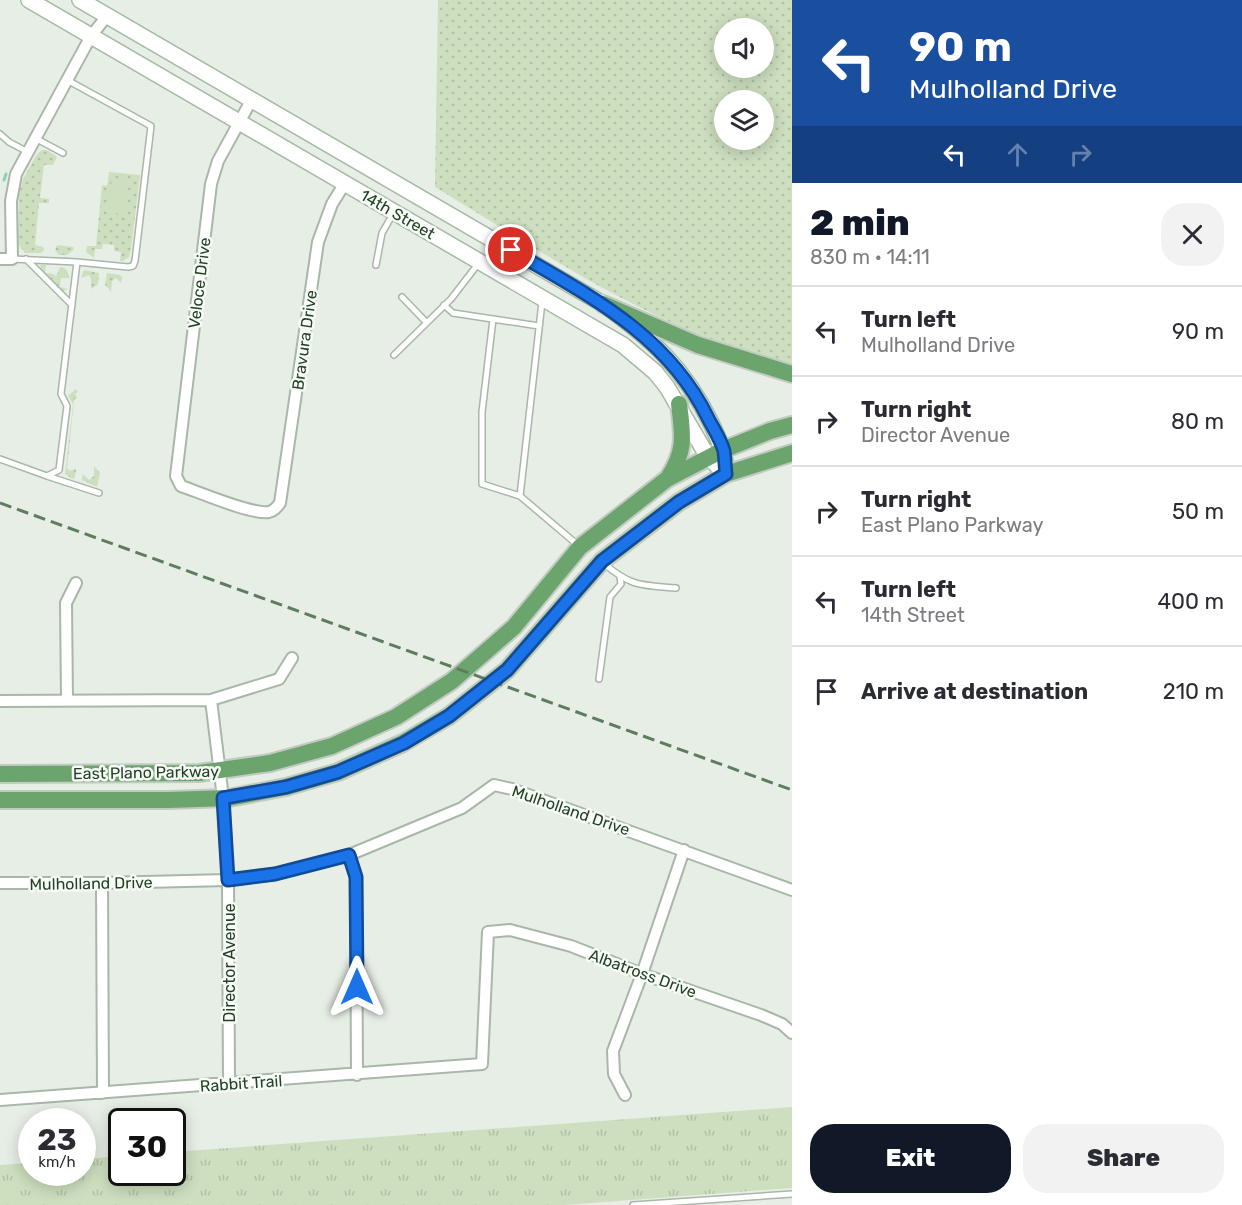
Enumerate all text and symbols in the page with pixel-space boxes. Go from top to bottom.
map controls [714,18,774,150]
button: sound [714,18,774,78]
text: 90 m [909,22,1012,72]
icon: left [810,24,888,102]
text: Mulholland Drive [909,73,1117,105]
button: layers [714,90,774,150]
icon: left [938,138,971,171]
icon: ahead [1001,138,1034,171]
icon: right [1064,138,1097,171]
street label: 14th Street [357,185,438,243]
text: 2 min [810,201,910,244]
button: close [1161,203,1224,266]
pin [485,224,536,275]
icon: arrive [494,233,527,266]
street label: Veloce Drive [184,236,215,330]
text: 830 m · 14:11 [810,245,930,269]
street label: Bravura Drive [288,289,321,391]
text: Turn left [861,306,956,333]
icon: left [810,315,843,348]
text: 90 m [1172,318,1224,345]
text: Mulholland Drive [861,333,1015,357]
text: Turn right [861,396,971,423]
icon: right [810,405,843,438]
text: 80 m [1171,408,1224,435]
text: Director Avenue [861,423,1010,447]
text: Turn right [861,486,971,513]
icon: right [810,495,843,528]
text: 50 m [1172,498,1224,525]
text: East Plano Parkway [861,513,1044,537]
text: Turn left [861,576,956,603]
icon: left [810,585,843,618]
text: 400 m [1157,588,1224,615]
text: 14th Street [861,603,965,627]
icon: arrive [810,675,843,708]
text: Arrive at destination [861,678,1088,705]
text: 210 m [1163,678,1224,705]
street label: East Plano Parkway [73,762,219,783]
street label: Mulholland Drive [509,781,632,840]
street label: Mulholland Drive [29,873,153,894]
street label: Director Avenue [220,903,239,1023]
street label: Albatross Drive [586,945,699,1002]
position arrow [325,955,389,1019]
street label: Rabbit Trail [199,1071,283,1096]
speed limit sign: 30 [108,1108,186,1186]
text: 23 [37,1122,77,1158]
button: Exit [810,1124,1011,1193]
button: Share [1023,1124,1224,1193]
text: km/h [38,1153,76,1171]

